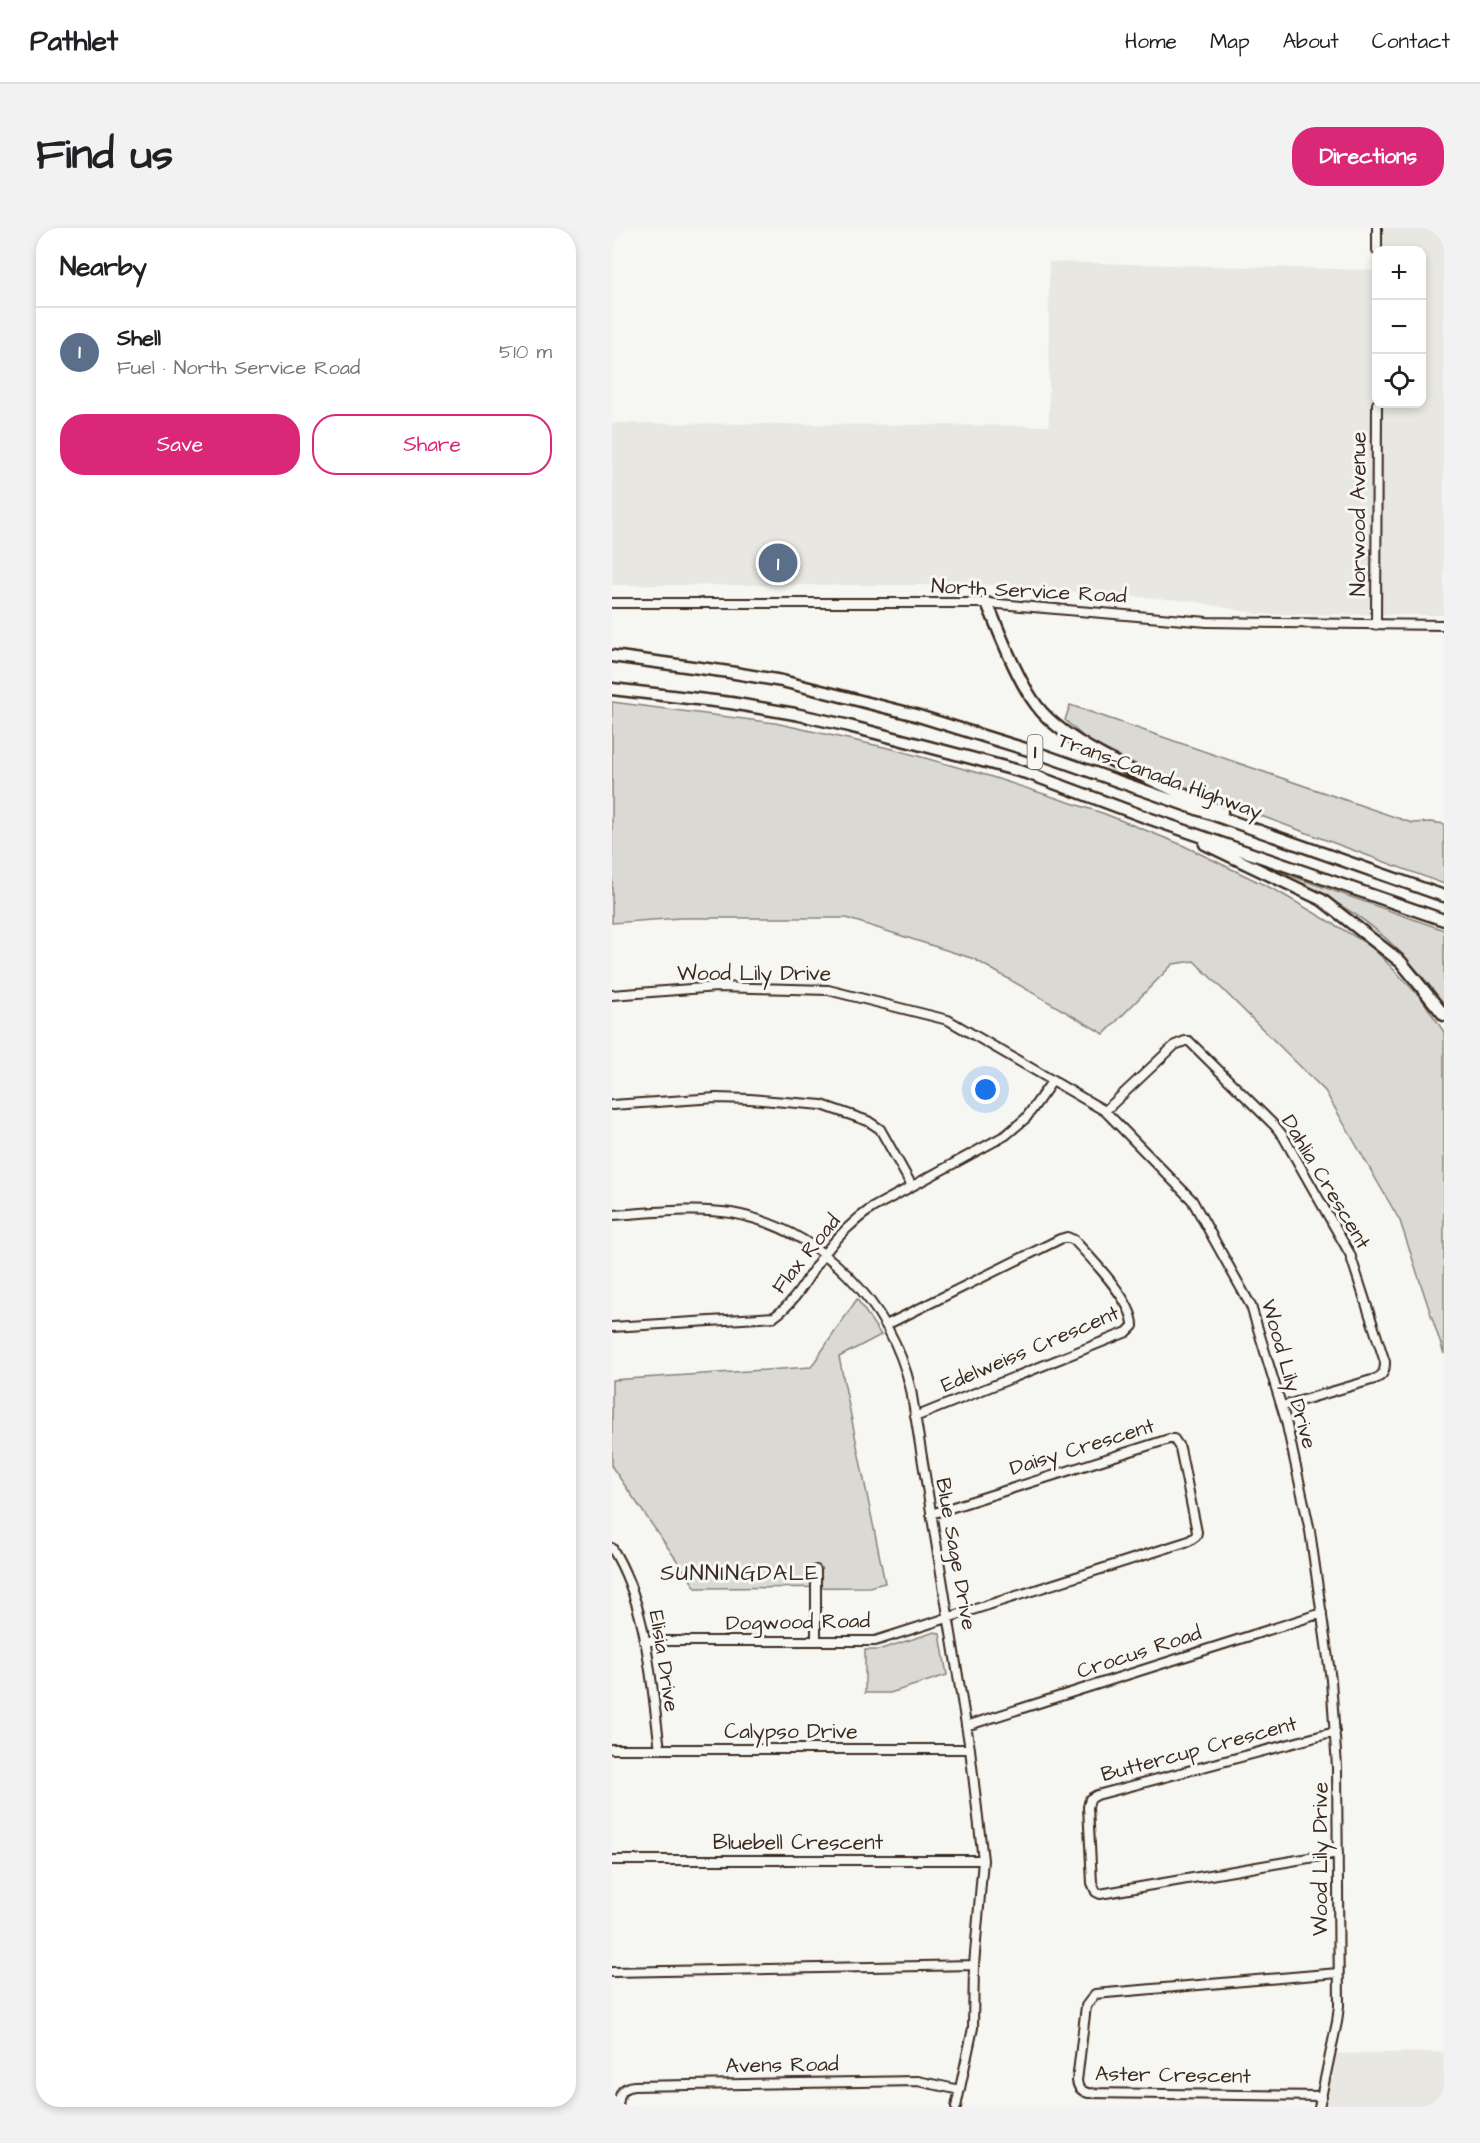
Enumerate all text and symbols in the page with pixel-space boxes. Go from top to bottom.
text: Pathlet [30,22,118,61]
text: Home [1125,27,1177,56]
text: Map [1210,27,1250,56]
text: About [1283,27,1339,56]
text: Contact [1372,27,1450,56]
text: Find us [36,127,173,185]
button: Directions [1292,127,1444,186]
map controls [1372,246,1426,408]
button: + [1372,246,1426,300]
text: Nearby [60,249,147,285]
button: − [1372,300,1426,354]
text: Shell [117,323,161,354]
text: 1 [78,338,81,366]
text: 510 m [499,338,552,366]
text: Fuel · North Service Road [117,354,360,382]
button: locate [1372,354,1426,408]
button: Save [60,414,300,475]
button: Share [312,414,552,475]
street label: Norwood Avenue [1344,432,1373,596]
pin: 1 [758,540,798,586]
street label: North Service Road [931,571,1128,611]
street label: Trans-Canada Highway [1053,725,1267,829]
road number: 1 [1028,735,1042,769]
street label: Wood Lily Drive [677,959,831,990]
your location [971,1075,1000,1104]
street label: Dahlia Crescent [1274,1109,1378,1255]
street label: Flax Road [765,1208,847,1300]
street label: Wood Lily Drive [1252,1296,1324,1453]
street label: Edelweiss Crescent [936,1298,1124,1400]
street label: Daisy Crescent [1006,1411,1159,1485]
street label: Blue Sage Drive [926,1476,984,1633]
district label: SUNNINGDALE [660,1558,820,1589]
street label: Dogwood Road [726,1606,871,1640]
street label: Elisia Drive [642,1608,686,1714]
street label: Crocus Road [1073,1618,1205,1686]
street label: Buttercup Crescent [1098,1709,1301,1790]
street label: Calypso Drive [724,1717,858,1748]
street label: Wood Lily Drive [1306,1782,1337,1936]
street label: Bluebell Crescent [713,1828,884,1857]
street label: Avens Road [725,2050,839,2080]
street label: Aster Crescent [1095,2059,1252,2091]

